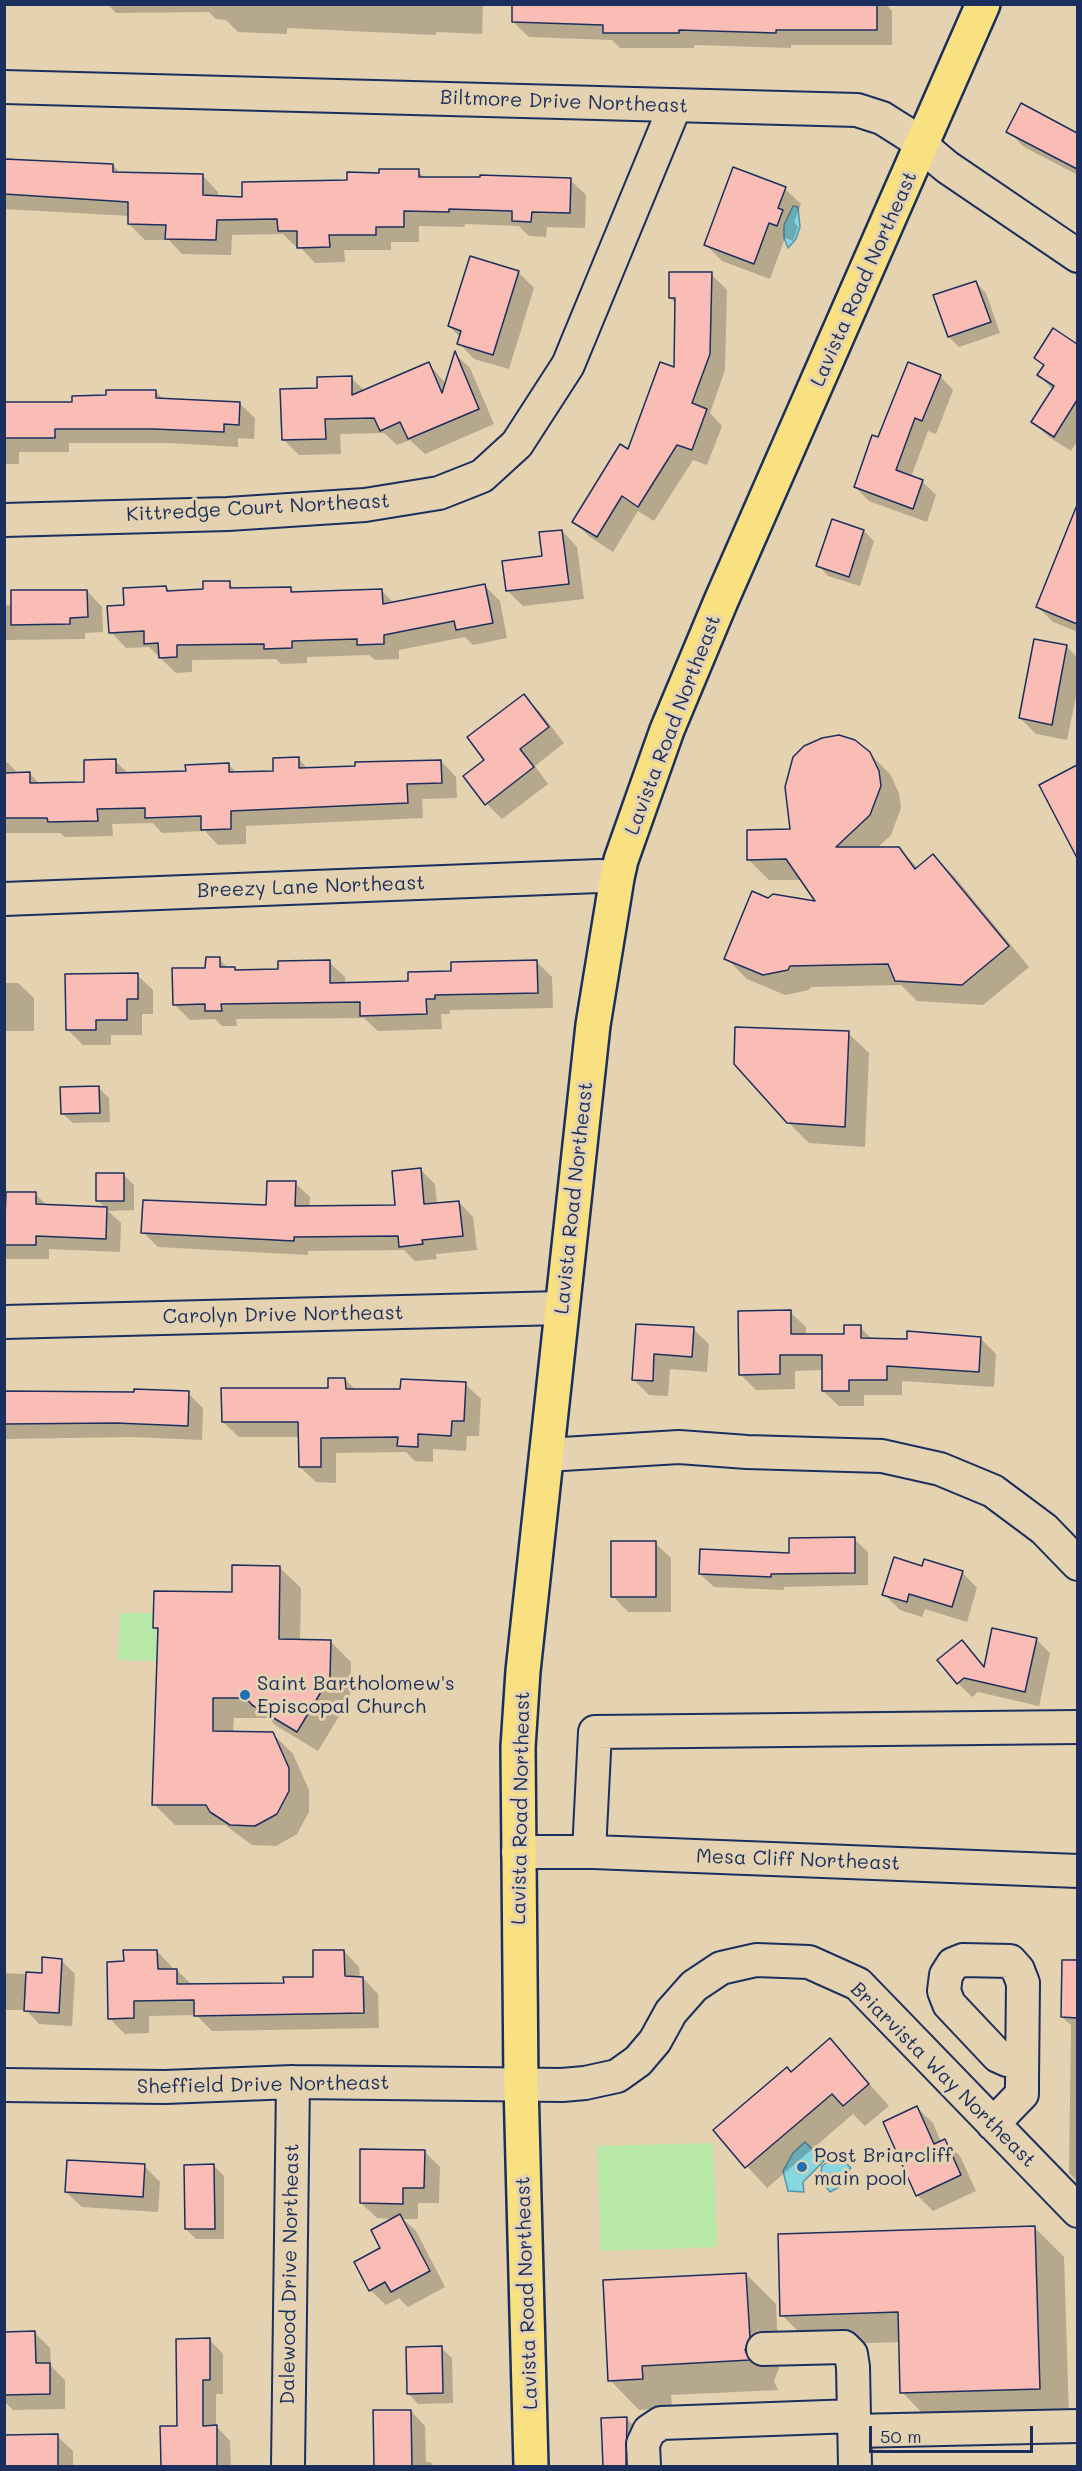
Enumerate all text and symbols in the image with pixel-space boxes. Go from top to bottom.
street label: Biltmore Drive Northeast [439,86,689,118]
street label: Lavista Road Northeast [806,168,922,390]
street label: Kittredge Court Northeast [126,489,390,527]
street label: Lavista Road Northeast [620,612,726,838]
street label: Breezy Lane Northeast [197,871,425,903]
street label: Lavista Road Northeast [550,1081,598,1315]
street label: Carolyn Drive Northeast [162,1301,404,1329]
place label: Saint Bartholomew's Episcopal Church [257,1672,455,1719]
marker: Saint Bartholomew's Episcopal Church [238,1688,252,1702]
street label: Lavista Road Northeast [507,1691,535,1925]
street label: Mesa Cliff Northeast [695,1844,901,1876]
street label: Briarvista Way Northeast [845,1977,1041,2173]
street label: Sheffield Drive Northeast [137,2071,389,2099]
street label: Dalewood Drive Northeast [276,2143,304,2405]
place label: Post Briarcliff main pool [814,2144,953,2191]
marker: Post Briarcliff main pool [795,2160,809,2174]
street label: Lavista Road Northeast [511,2176,543,2410]
scale bar [872,2414,1036,2452]
text: 50 m [880,2424,922,2448]

